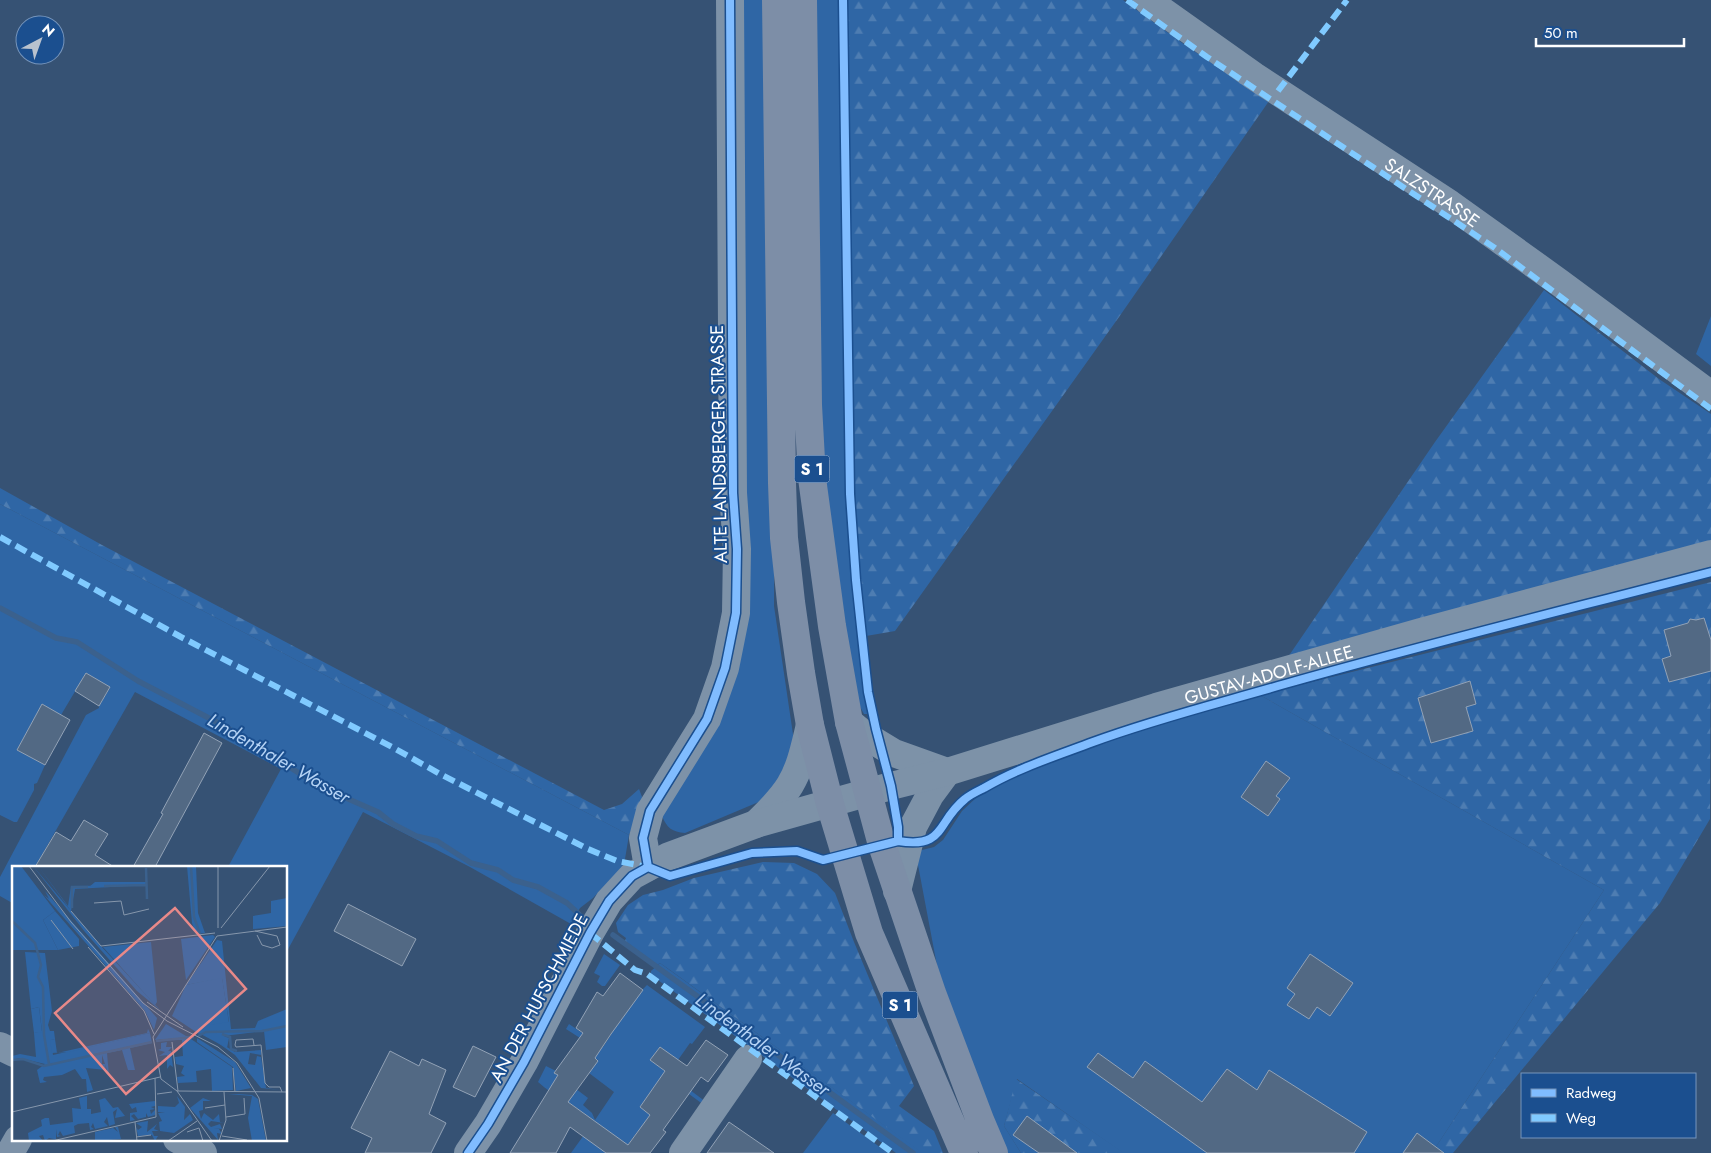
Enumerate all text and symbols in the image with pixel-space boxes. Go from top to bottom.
north arrow [15,15,65,65]
scale bar [1536,15,1684,47]
text: N [38,19,59,41]
text: 50 m [1544,22,1578,44]
street label: SALZSTRASSE [1379,151,1485,234]
street label: ALTE LANDSBERGER STRASSE [704,325,734,563]
road number: S 1 [794,456,830,482]
street label: GUSTAV-ADOLF-ALLEE [1181,639,1357,711]
water label: Lindenthaler Wasser [203,707,356,811]
inset map [12,866,288,1140]
street label: AN DER HUFSCHMIEDE [483,909,595,1087]
water label: Lindenthaler Wasser [690,986,837,1103]
road number: S 1 [882,992,918,1018]
legend [1521,1073,1696,1138]
text: Radweg [1566,1082,1616,1104]
text: Weg [1566,1107,1596,1129]

